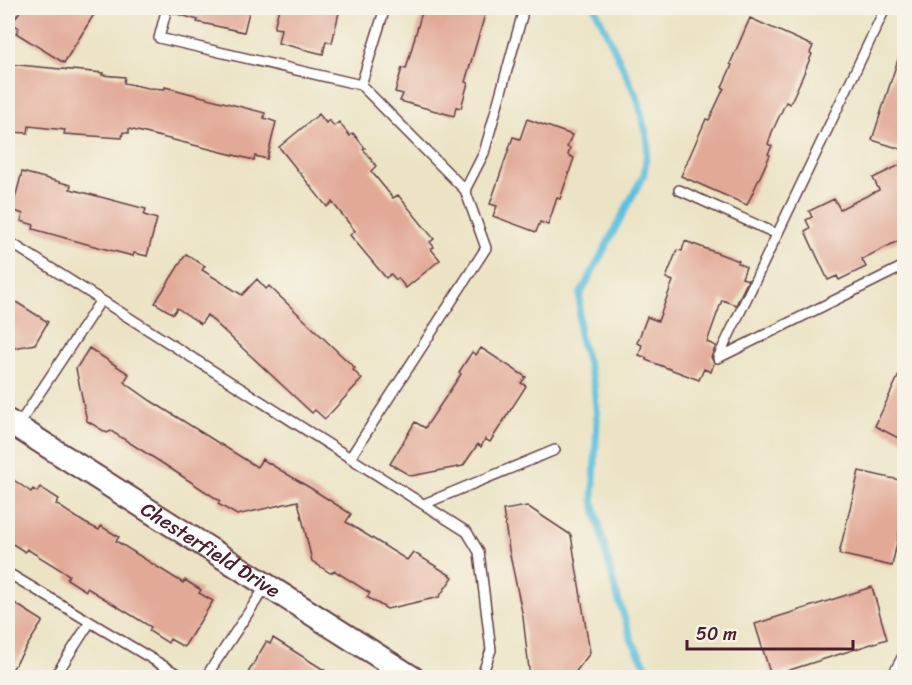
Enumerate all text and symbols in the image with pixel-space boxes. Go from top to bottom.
street label: Chesterfield Drive [133,492,287,608]
scale bar [687,613,854,651]
text: 50 m [696,618,737,650]

